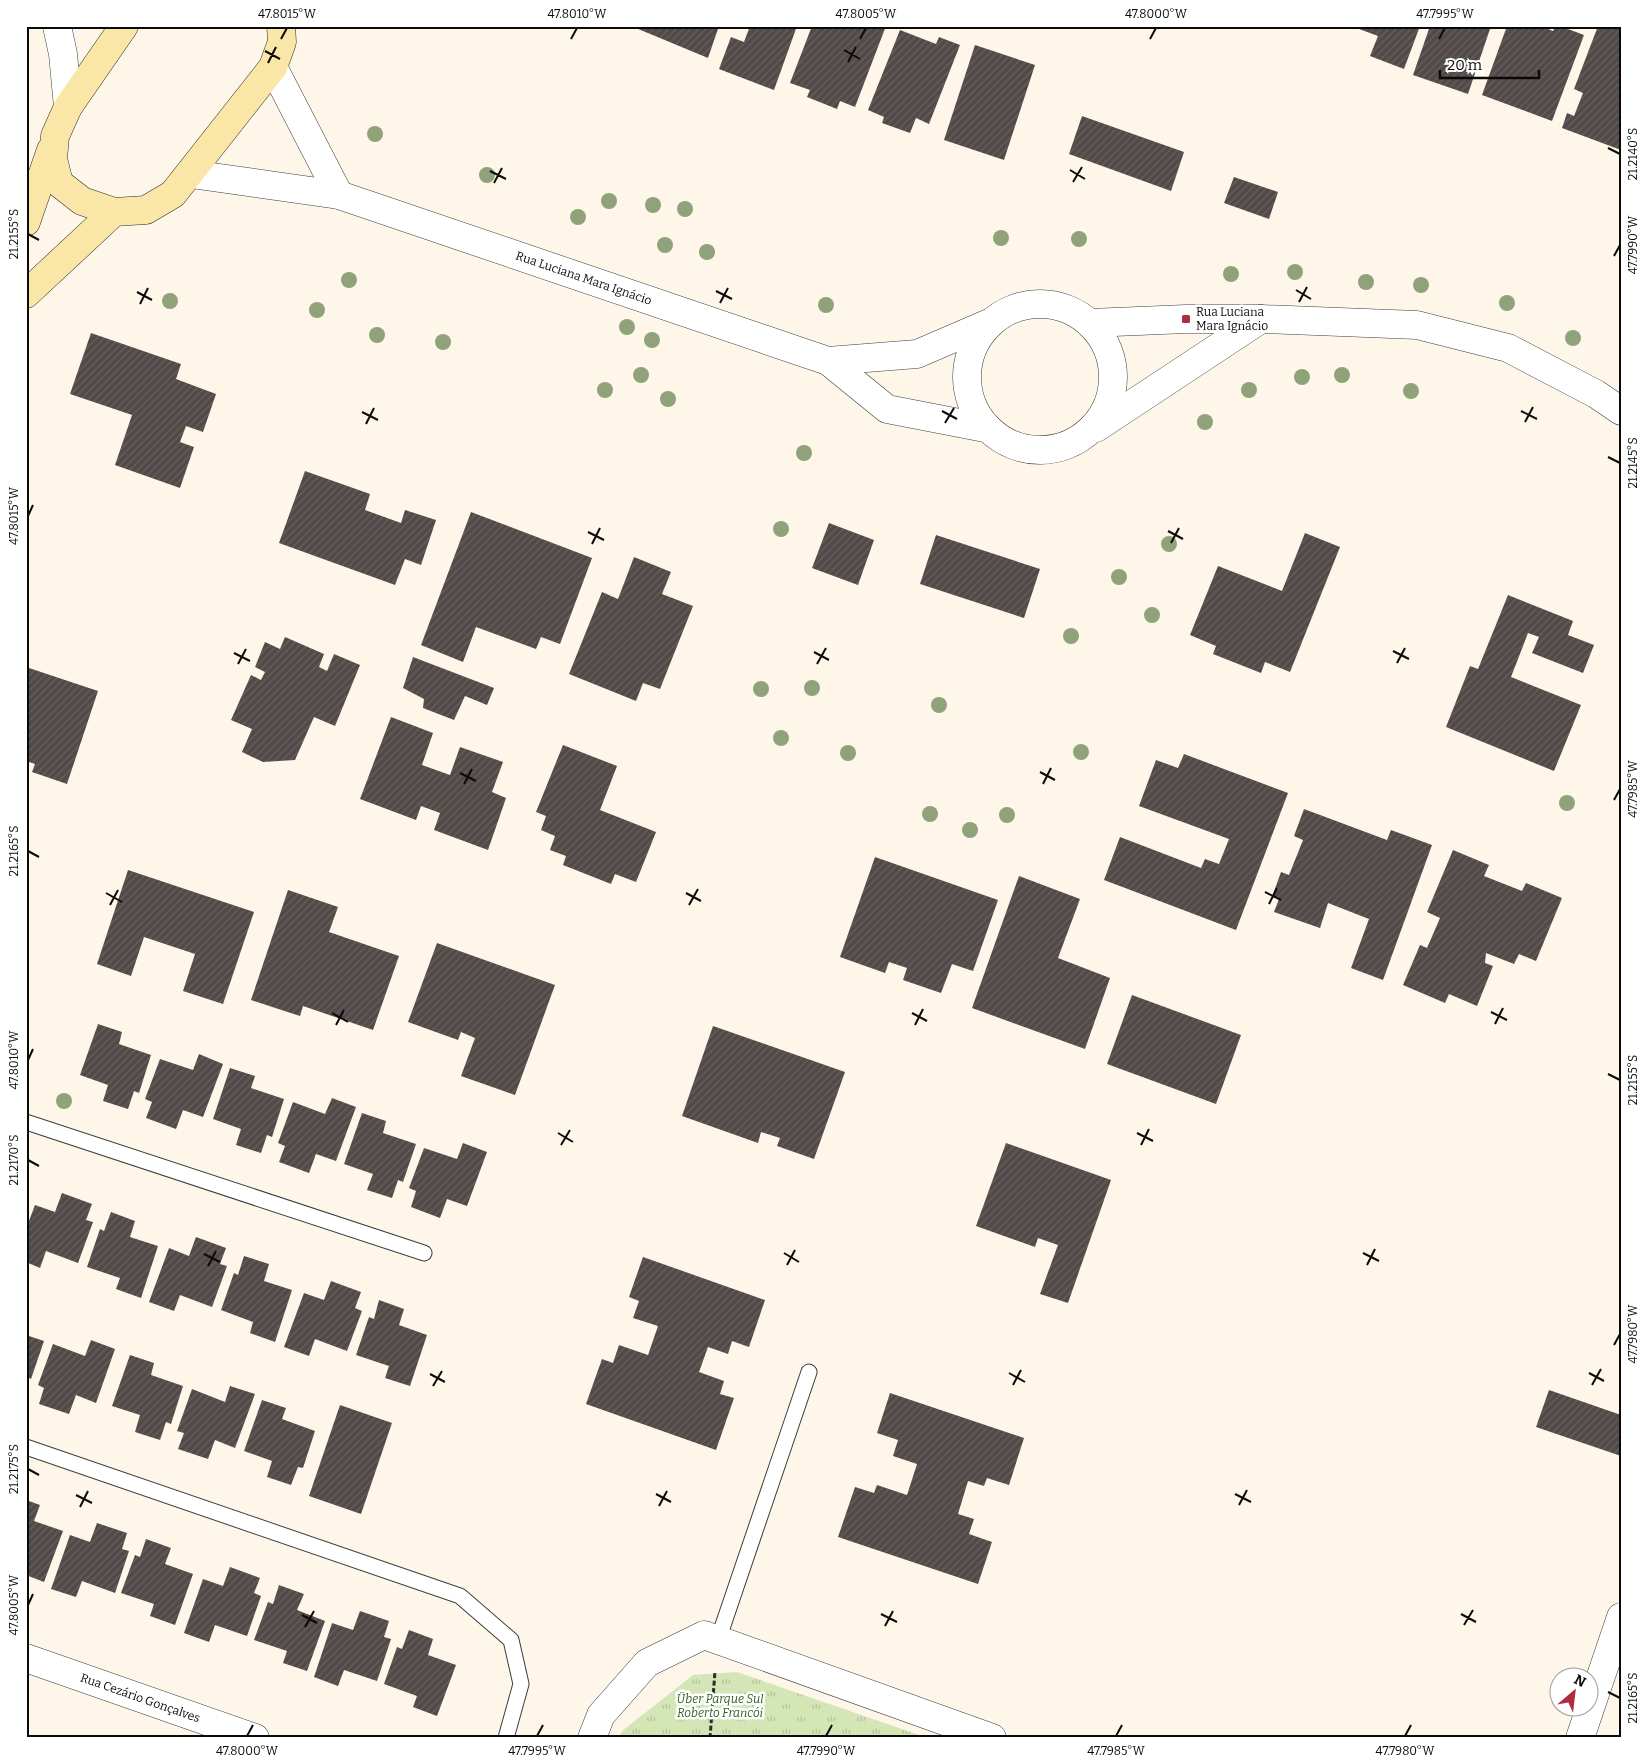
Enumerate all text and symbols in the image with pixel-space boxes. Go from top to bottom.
text: 47.8015°W [258,7,317,21]
text: 47.8010°W [547,7,607,21]
text: 47.8005°W [836,7,897,21]
text: 47.8000°W [1125,7,1188,21]
text: 47.7995°W [1416,7,1474,21]
scale bar [1440,48,1538,80]
text: 20 m [1447,56,1483,74]
text: 21.2140°S [1626,128,1640,180]
text: 21.2155°S [7,209,21,259]
text: 47.7990°W [1626,215,1640,274]
street label: Rua Luciana Mara Ignácio [514,249,654,308]
place label: Rua Luciana Mara Ignácio [1196,305,1268,333]
marker: Rua Luciana Mara Ignácio [1180,313,1192,325]
text: 21.2145°S [1626,437,1640,489]
text: 47.8015°W [7,486,21,545]
text: 47.7985°W [1626,759,1640,818]
text: 21.2165°S [7,826,21,876]
text: 47.8010°W [7,1030,21,1090]
text: 21.2155°S [1626,1055,1640,1105]
text: 21.2170°S [7,1134,21,1186]
text: 47.7980°W [1626,1304,1640,1363]
text: 21.2175°S [7,1444,21,1494]
text: 47.8005°W [7,1574,21,1635]
north arrow [1550,1666,1600,1716]
street label: Rua Cezário Gonçalves [78,1671,202,1725]
text: N [1571,1671,1589,1691]
text: 21.2165°S [1626,1673,1640,1723]
park label: Über Parque Sul Roberto Francói [676,1691,764,1720]
text: 47.8000°W [216,1744,279,1758]
text: 47.7995°W [508,1744,566,1758]
text: 47.7990°W [797,1744,856,1758]
text: 47.7985°W [1087,1744,1146,1758]
text: 47.7980°W [1376,1744,1435,1758]

